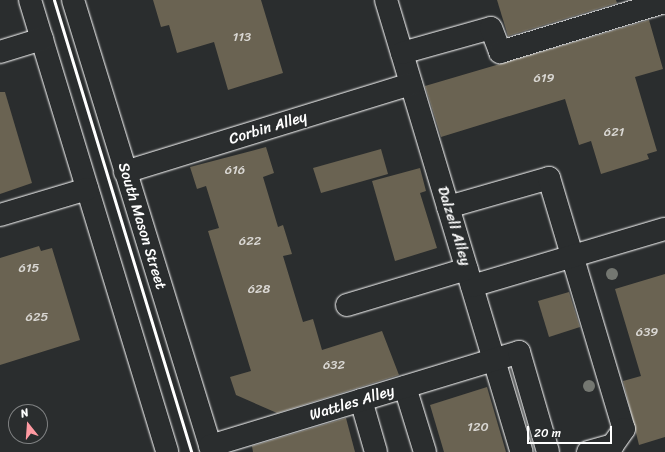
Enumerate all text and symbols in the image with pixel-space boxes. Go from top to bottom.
house number: 113 [233,29,251,45]
house number: 619 [534,70,554,86]
street label: Corbin Alley [227,108,309,148]
house number: 621 [604,124,624,140]
street label: South Mason Street [114,160,170,292]
house number: 616 [225,162,245,178]
street label: Dalzell Alley [433,184,475,268]
house number: 622 [239,233,261,249]
house number: 615 [19,260,39,276]
house number: 628 [248,281,270,297]
house number: 625 [26,309,48,325]
house number: 639 [636,324,658,340]
house number: 632 [323,357,345,373]
street label: Wattles Alley [307,382,397,424]
text: N [18,403,31,423]
north arrow [8,404,48,444]
scale bar [529,418,614,444]
house number: 120 [467,419,489,435]
text: 20 m [534,422,561,444]

